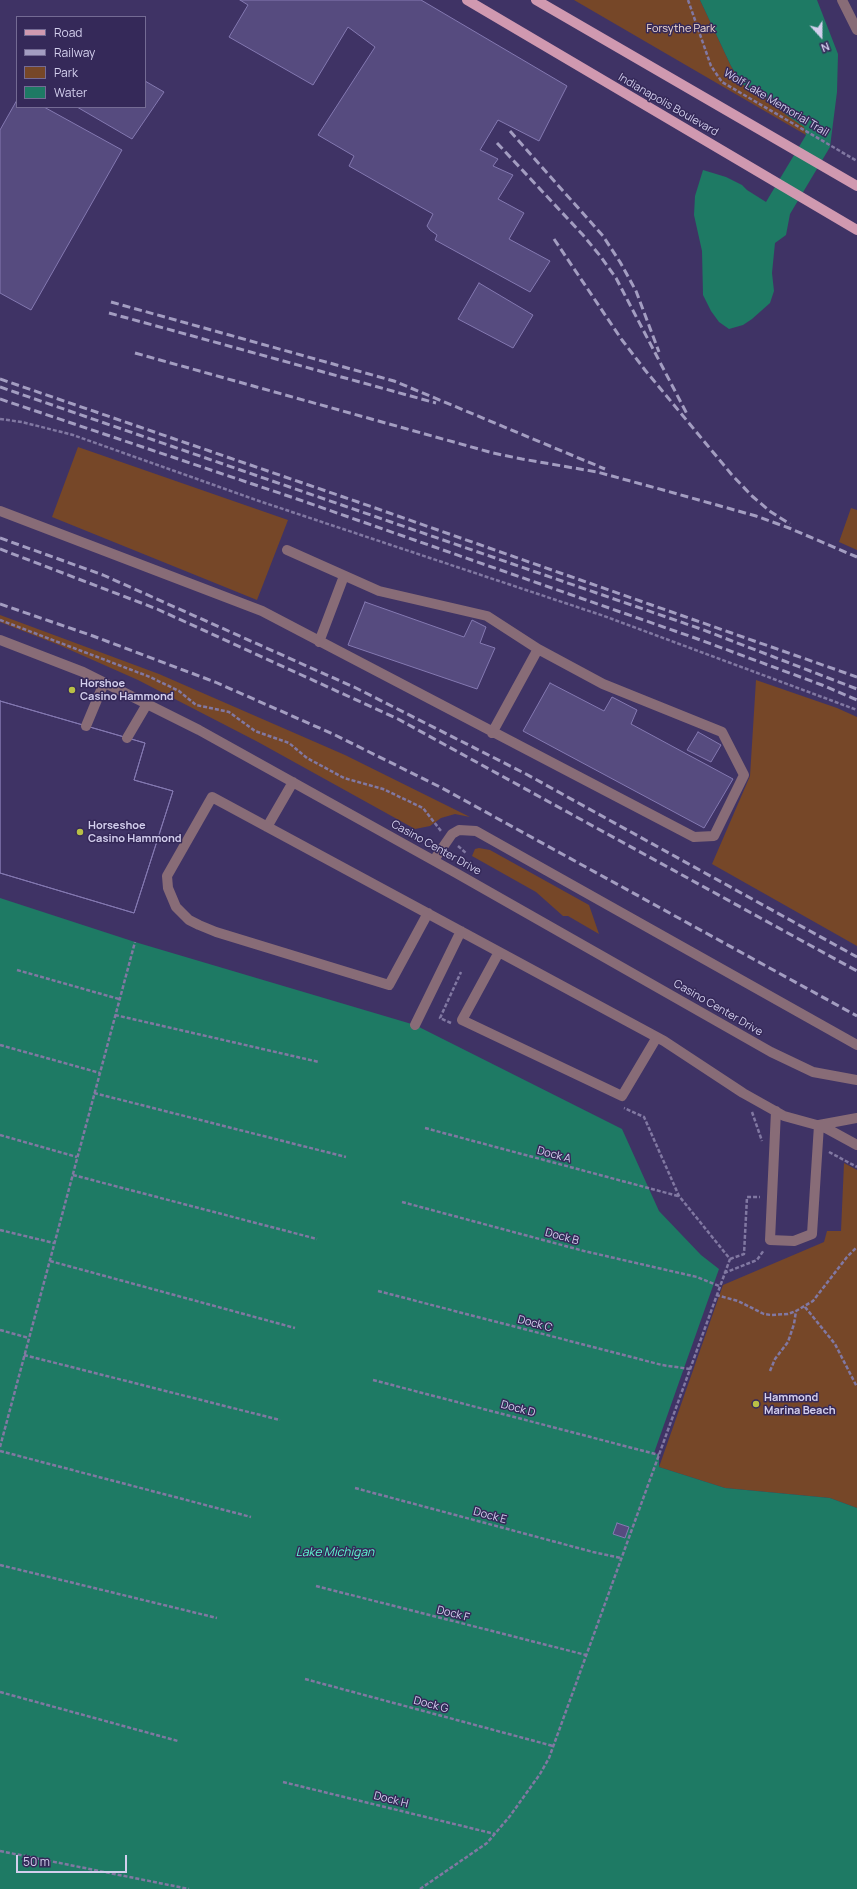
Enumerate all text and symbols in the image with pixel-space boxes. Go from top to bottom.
legend [16,16,146,108]
north arrow [801,16,841,56]
park label: Forsythe Park [647,22,715,36]
text: Road [54,24,82,41]
text: N [819,39,832,56]
text: Railway [54,44,95,61]
text: Park [54,64,78,81]
street label: Wolf Lake Memorial Trail [721,66,831,140]
street label: Indianapolis Boulevard [616,71,720,139]
text: Water [54,84,87,101]
place label: Horshoe Casino Hammond [80,677,174,703]
marker: Horshoe Casino Hammond [67,685,77,695]
street label: Casino Center Drive [389,818,483,878]
place label: Horseshoe Casino Hammond [88,819,182,845]
marker: Horseshoe Casino Hammond [75,827,85,837]
street label: Casino Center Drive [671,977,765,1039]
street label: Dock A [536,1144,572,1166]
street label: Dock B [544,1226,580,1248]
street label: Dock C [516,1313,554,1335]
place label: Hammond Marina Beach [764,1391,836,1417]
street label: Dock D [499,1398,537,1420]
marker: Hammond Marina Beach [751,1399,761,1409]
street label: Dock E [472,1505,508,1527]
water label: Lake Michigan [296,1546,374,1560]
street label: Dock F [435,1604,471,1624]
street label: Dock G [412,1694,450,1716]
street label: Dock H [372,1789,410,1811]
scale bar [18,1847,129,1873]
text: 50 m [23,1853,50,1870]

